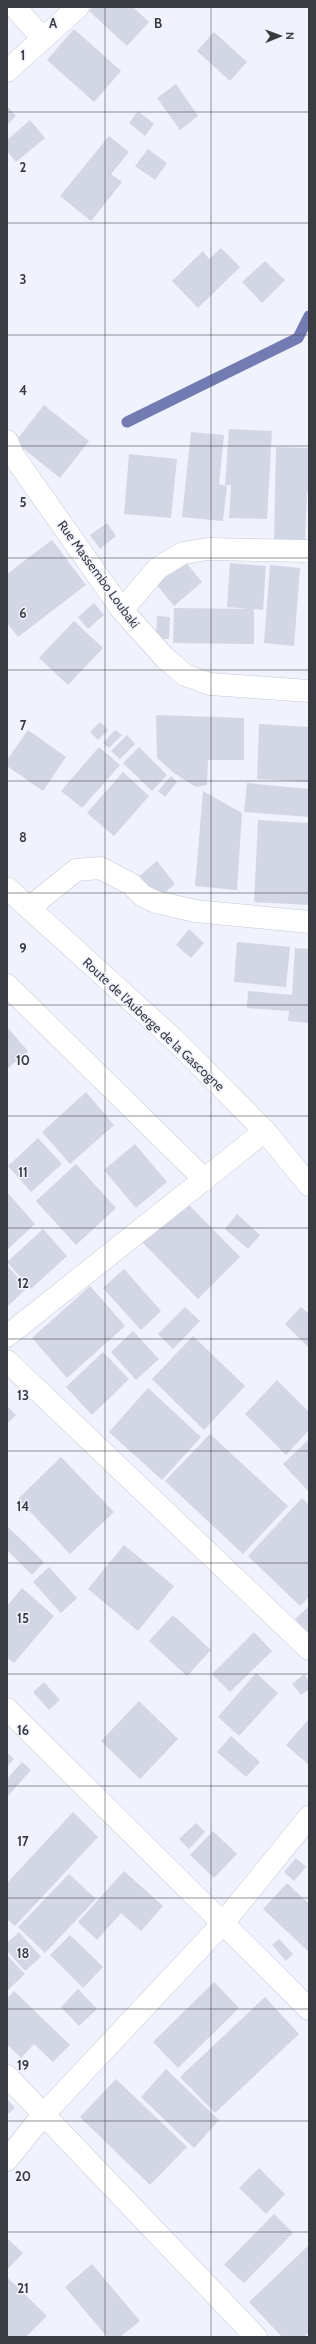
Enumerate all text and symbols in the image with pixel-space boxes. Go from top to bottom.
text: A [49,15,58,31]
text: B [154,15,162,31]
north arrow [260,16,300,56]
text: N [283,32,297,40]
text: 1 [21,47,25,63]
text: 2 [20,159,27,175]
text: 3 [19,271,27,287]
text: 4 [19,382,27,398]
text: 5 [20,494,27,510]
street label: Rue Massembo Loubaki [55,517,143,631]
text: 6 [19,605,27,621]
text: 7 [20,717,27,733]
text: 8 [19,829,27,845]
text: 9 [19,940,27,956]
street label: Route de l'Auberge de la Gascogne [80,954,229,1094]
text: 10 [16,1052,30,1068]
text: 11 [18,1164,28,1180]
text: 12 [17,1275,29,1291]
text: 13 [17,1387,29,1403]
text: 14 [17,1498,29,1514]
text: 15 [17,1610,29,1626]
text: 16 [17,1722,29,1738]
text: 17 [17,1833,29,1849]
text: 18 [17,1945,29,1961]
text: 19 [17,2057,29,2073]
text: 20 [15,2168,31,2184]
text: 21 [17,2280,29,2296]

